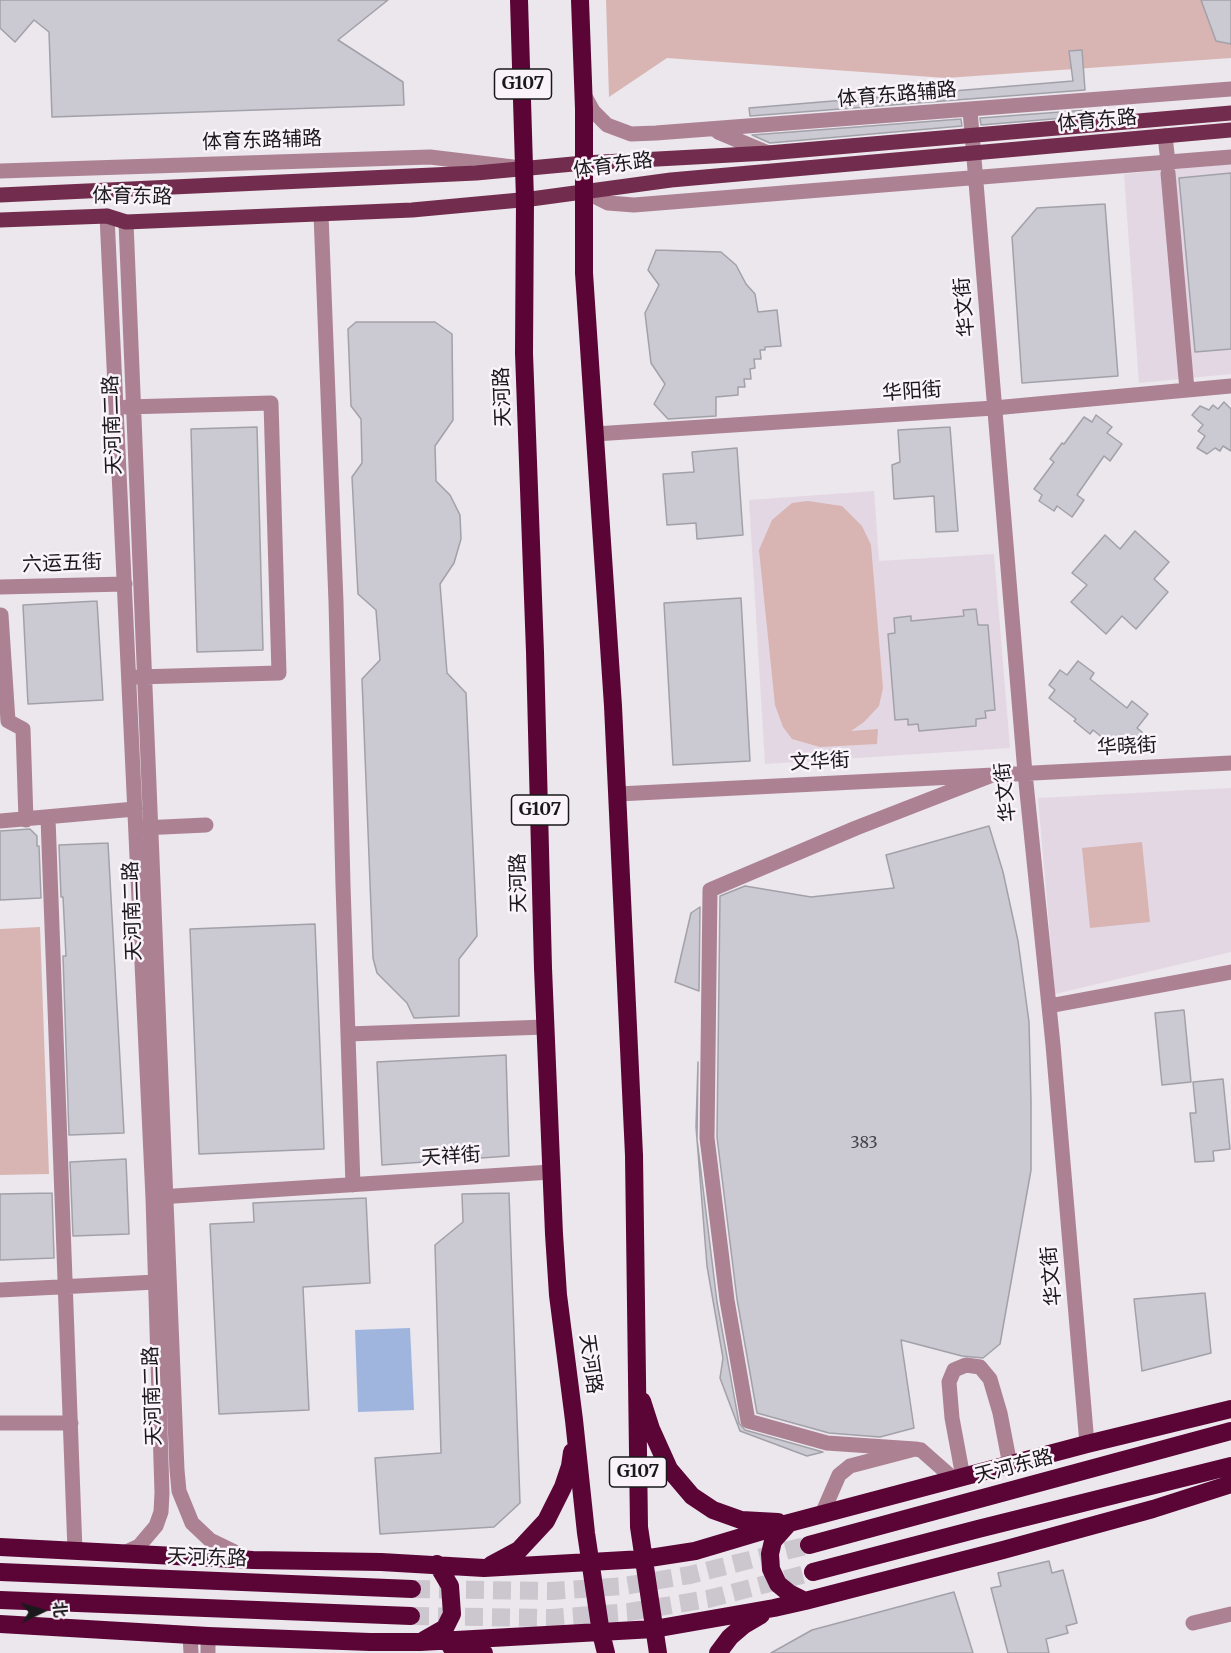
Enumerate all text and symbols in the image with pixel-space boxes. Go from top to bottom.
road number: G107 [494,69,552,99]
street label: 体育东路辅路 [836,78,958,112]
street label: 体育东路 [1056,106,1138,136]
street label: 体育东路辅路 [202,127,322,155]
street label: 体育东路 [572,149,654,183]
street label: 体育东路 [92,184,172,210]
street label: 华文街 [950,276,980,338]
street label: 天河路 [490,367,516,427]
street label: 天河南二路 [99,375,127,475]
street label: 华阳街 [881,378,943,406]
street label: 六运五街 [22,551,102,577]
street label: 华晓街 [1096,733,1158,761]
street label: 文华街 [789,748,851,776]
street label: 华文街 [991,761,1021,823]
road number: G107 [512,795,568,825]
street label: 天河路 [506,853,532,913]
street label: 天河南二路 [119,861,147,961]
house number: 383 [850,1133,878,1153]
street label: 天祥街 [420,1143,482,1171]
street label: 华文街 [1037,1245,1067,1307]
street label: 天河路 [574,1333,606,1395]
street label: 天河南二路 [139,1346,167,1446]
street label: 天河东路 [972,1445,1056,1489]
road number: G107 [610,1457,666,1487]
street label: 天河东路 [167,1545,247,1571]
north arrow [12,1581,72,1641]
text: 北 [49,1601,71,1618]

